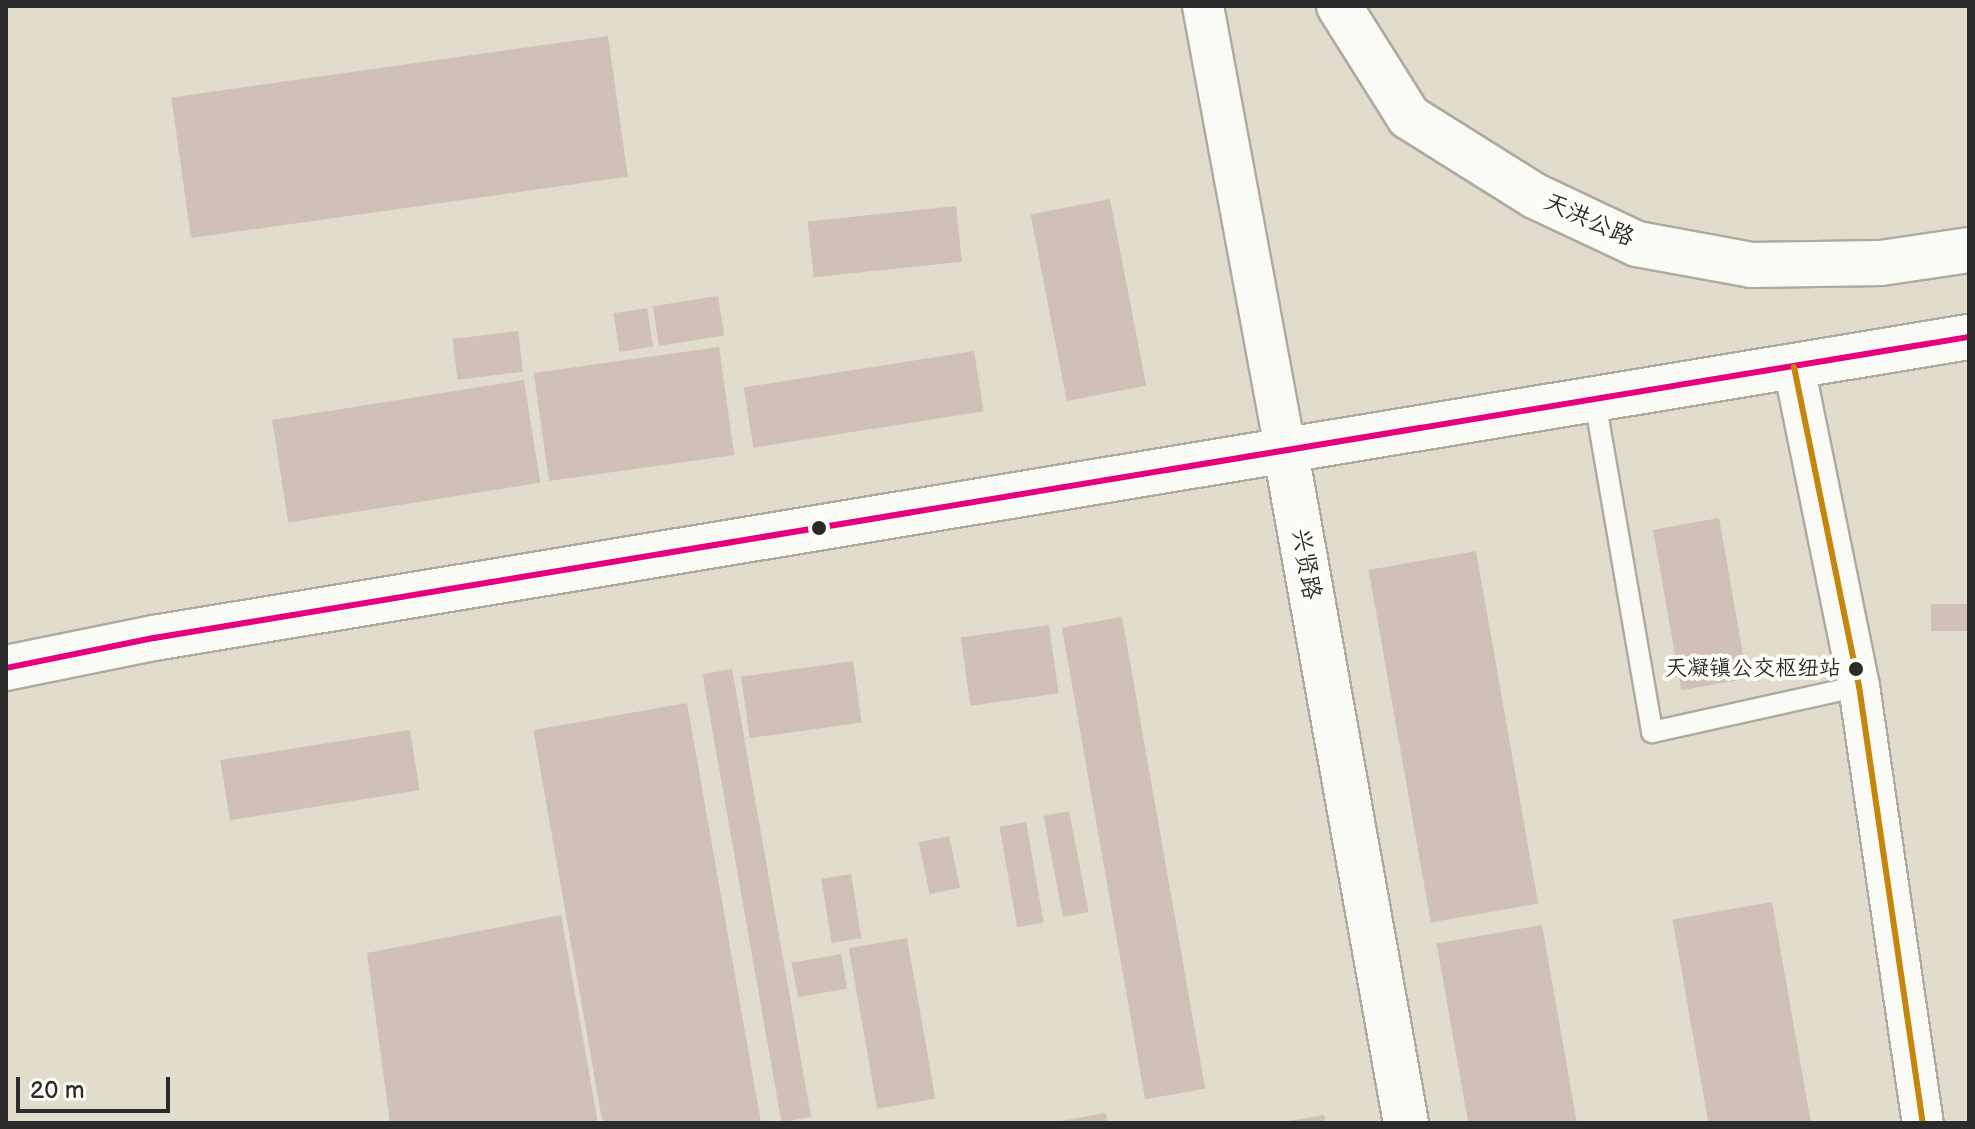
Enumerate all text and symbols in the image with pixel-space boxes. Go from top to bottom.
street label: 天洪公路 [1539,187,1639,253]
unlabelled marker [811,520,827,536]
street label: 兴贤路 [1286,526,1326,602]
place label: 天凝镇公交枢纽站 [1665,656,1841,682]
marker: 天凝镇公交枢纽站 [1848,661,1864,677]
scale bar [20,1061,174,1111]
text: 20 m [30,1076,85,1105]

